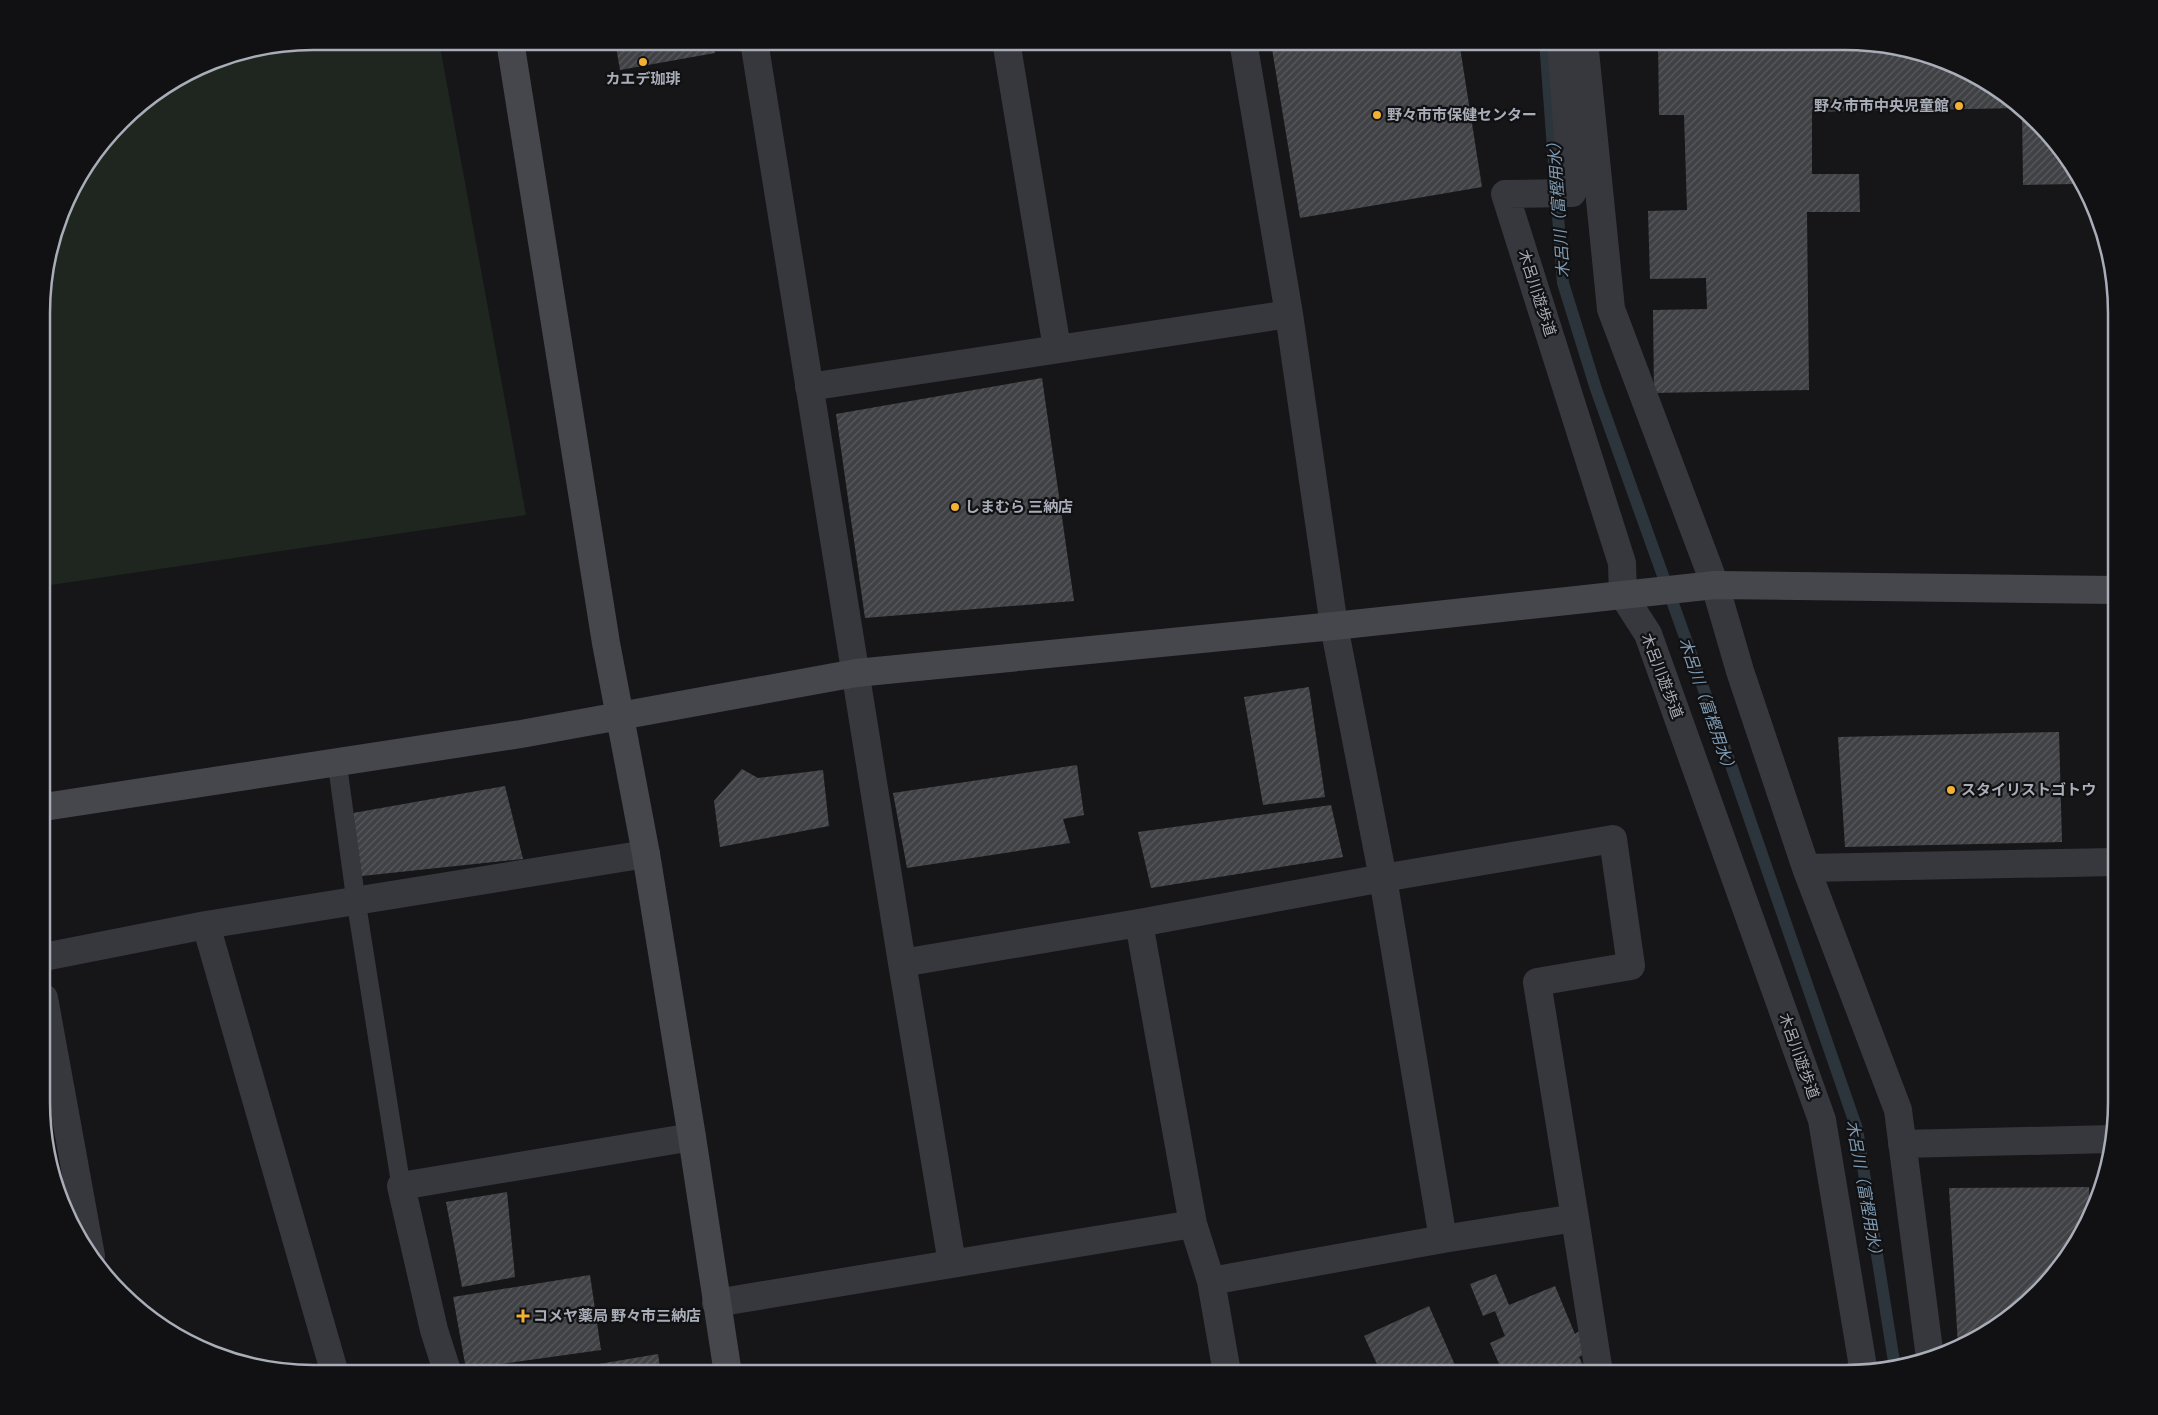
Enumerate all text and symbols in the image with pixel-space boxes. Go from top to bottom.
marker: カエデ珈琲 [637,56,649,68]
place label: カエデ珈琲 [605,69,681,88]
place label: 野々市市中央児童館 [1814,96,1949,115]
marker: 野々市市中央児童館 [1953,100,1965,112]
place label: 野々市市保健センター [1387,105,1537,124]
marker: 野々市市保健センター [1371,109,1383,121]
water label: 木呂川（富樫用水） [1543,133,1573,279]
street label: 木呂川遊歩道 [1515,247,1560,339]
place label: しまむら 三納店 [965,497,1073,516]
marker: しまむら 三納店 [949,501,961,513]
street label: 木呂川遊歩道 [1637,630,1687,721]
water label: 木呂川（富樫用水） [1675,635,1741,777]
place label: スタイリストゴトウ [1961,780,2096,799]
marker: スタイリストゴトウ [1945,784,1957,796]
street label: 木呂川遊歩道 [1775,1010,1824,1101]
water label: 木呂川（富樫用水） [1843,1118,1887,1264]
place label: コメヤ薬局 野々市三納店 [533,1306,701,1325]
marker: コメヤ薬局 野々市三納店 [517,1310,529,1322]

